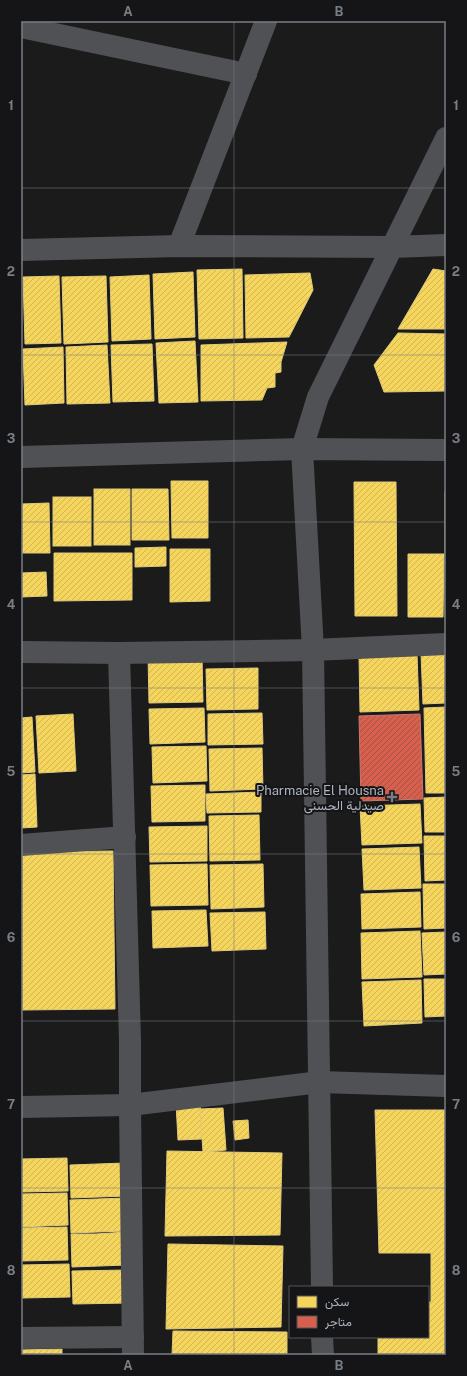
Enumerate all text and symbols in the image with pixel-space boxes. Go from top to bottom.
text: A [123,4,133,19]
text: B [335,4,344,19]
text: 1 [8,98,14,113]
text: 1 [453,98,459,113]
text: 2 [7,264,15,279]
text: 2 [452,264,460,279]
text: 3 [7,431,16,446]
text: 3 [452,431,461,446]
text: 4 [7,597,16,612]
text: 4 [452,597,461,612]
text: 5 [7,764,16,779]
text: 5 [452,764,461,779]
place label: Pharmacie El Housna صيدلية الحسنى [256,783,384,814]
marker: Pharmacie El Housna صيدلية الحسنى [387,792,397,802]
text: 6 [7,930,16,945]
text: 6 [452,930,461,945]
text: 7 [7,1097,15,1112]
text: 7 [452,1097,460,1112]
text: 8 [7,1263,16,1278]
text: 8 [452,1263,461,1278]
legend [289,1286,429,1338]
text: سكن [325,1295,349,1310]
text: متاجر [324,1315,352,1330]
text: A [123,1358,133,1373]
text: B [335,1358,344,1373]

